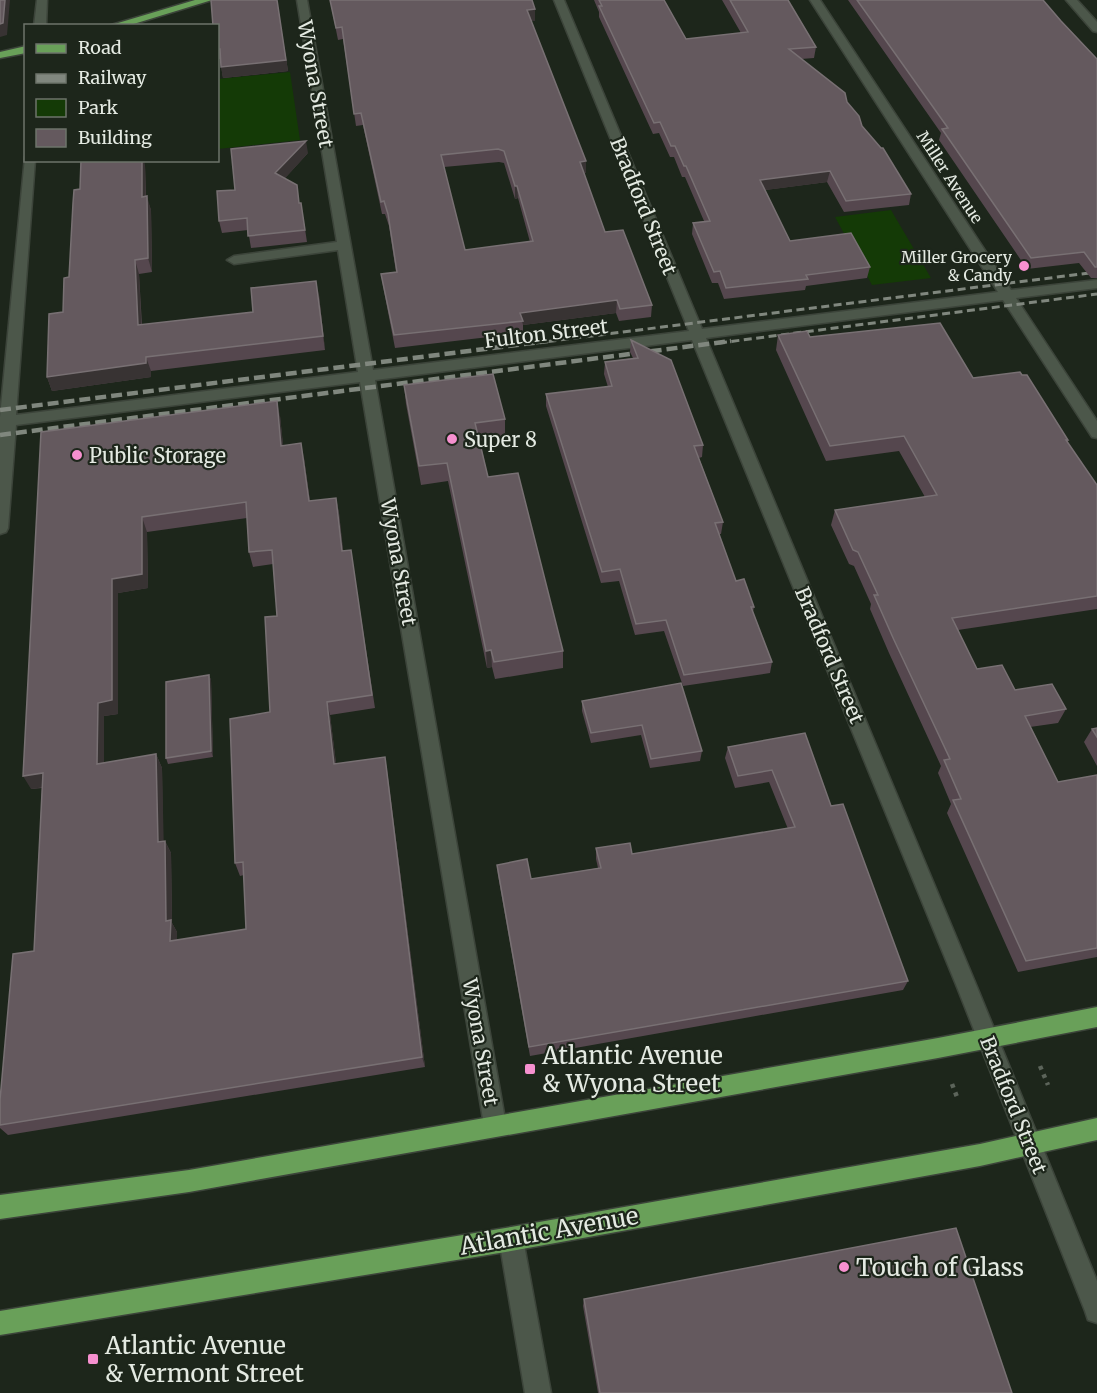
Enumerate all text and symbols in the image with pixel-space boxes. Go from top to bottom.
street label: Wyona Street [292,17,340,150]
legend [24,24,219,162]
text: Road [78,36,122,59]
text: Railway [78,66,147,89]
text: Park [78,96,119,119]
text: Building [78,126,152,149]
street label: Miller Avenue [913,127,987,227]
street label: Bradford Street [605,134,683,279]
place label: Miller Grocery & Candy [901,247,1013,285]
marker: Miller Grocery & Candy [1017,259,1031,273]
street label: Fulton Street [483,313,610,353]
place label: Super 8 [464,427,537,452]
marker: Super 8 [445,432,459,446]
place label: Public Storage [89,443,226,468]
marker: Public Storage [70,448,84,462]
street label: Wyona Street [375,495,423,628]
street label: Bradford Street [790,583,870,727]
street label: Wyona Street [457,975,505,1108]
street label: Bradford Street [975,1033,1053,1178]
place label: Atlantic Avenue & Wyona Street [541,1040,723,1099]
marker: Atlantic Avenue & Wyona Street [523,1062,537,1076]
street label: Atlantic Avenue [456,1200,641,1262]
place label: Touch of Glass [856,1252,1024,1283]
marker: Touch of Glass [837,1260,851,1274]
place label: Atlantic Avenue & Vermont Street [104,1330,304,1389]
marker: Atlantic Avenue & Vermont Street [86,1352,100,1366]

